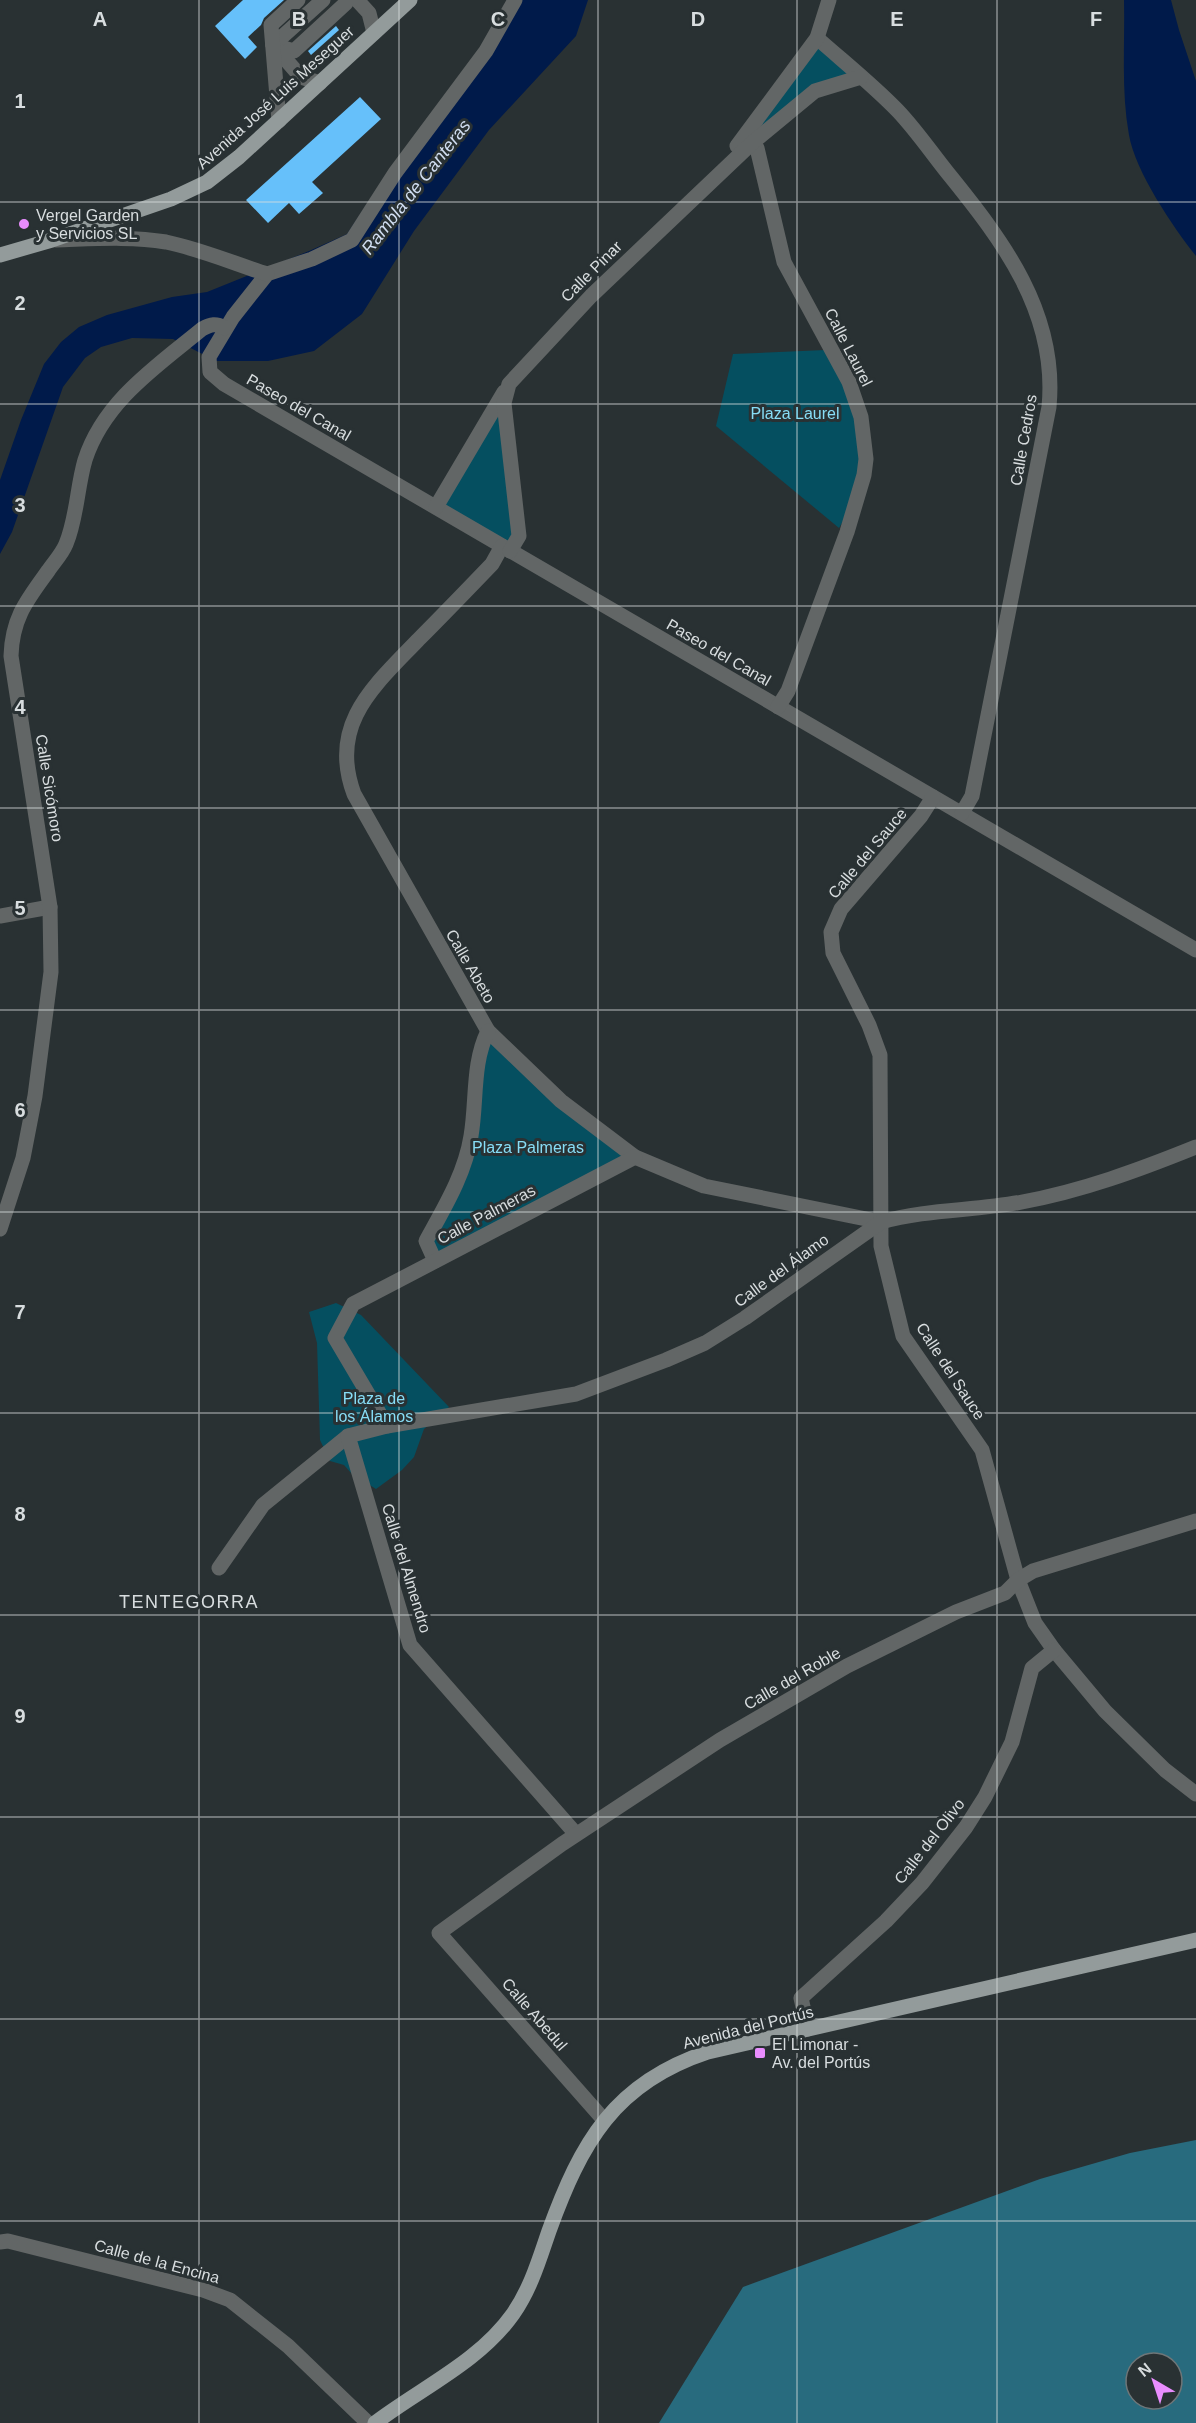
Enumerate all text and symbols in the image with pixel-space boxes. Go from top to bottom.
text: A [93,8,107,30]
text: B [292,8,306,30]
text: C [491,8,505,30]
text: D [691,8,705,30]
text: E [890,8,904,30]
text: F [1090,8,1102,30]
street label: Avenida José Luis Meseguer [193,22,358,172]
text: 1 [14,90,26,112]
water label: Rambla de Canteras [357,116,475,258]
place label: Vergel Garden y Servicios SL [36,207,139,242]
marker: Vergel Garden y Servicios SL [17,217,31,231]
street label: Calle Pinar [558,237,626,305]
text: 2 [14,292,26,314]
street label: Calle Laurel [822,305,876,389]
street label: Paseo del Canal [244,371,354,444]
street label: Calle Cedros [1007,393,1040,487]
park label: Plaza Laurel [751,405,839,422]
text: 3 [14,494,26,516]
street label: Paseo del Canal [664,616,774,689]
text: 4 [14,696,26,718]
street label: Calle Sicómoro [33,733,66,843]
street label: Calle del Sauce [825,805,910,902]
text: 5 [14,897,26,919]
street label: Calle Abeto [443,927,498,1006]
text: 6 [14,1099,26,1121]
park label: Plaza Palmeras [472,1139,584,1156]
street label: Calle Palmeras [434,1181,538,1247]
street label: Calle del Álamo [730,1230,832,1310]
text: 7 [14,1301,26,1323]
street label: Calle del Sauce [913,1320,988,1423]
park label: Plaza de los Álamos [335,1390,413,1425]
street label: Calle del Almendro [379,1501,434,1635]
text: 8 [14,1503,26,1525]
district label: TENTEGORRA [119,1592,259,1612]
street label: Calle del Roble [741,1644,844,1713]
text: 9 [14,1705,26,1727]
street label: Calle del Olivo [891,1795,968,1887]
street label: Calle Abedul [499,1975,571,2054]
street label: Avenida del Portús [681,2003,815,2052]
place label: El Limonar - Av. del Portús [772,2036,870,2071]
marker: El Limonar - Av. del Portús [753,2046,767,2060]
street label: Calle de la Encina [92,2237,221,2286]
north arrow [1124,2351,1184,2411]
text: N [1135,2359,1155,2380]

